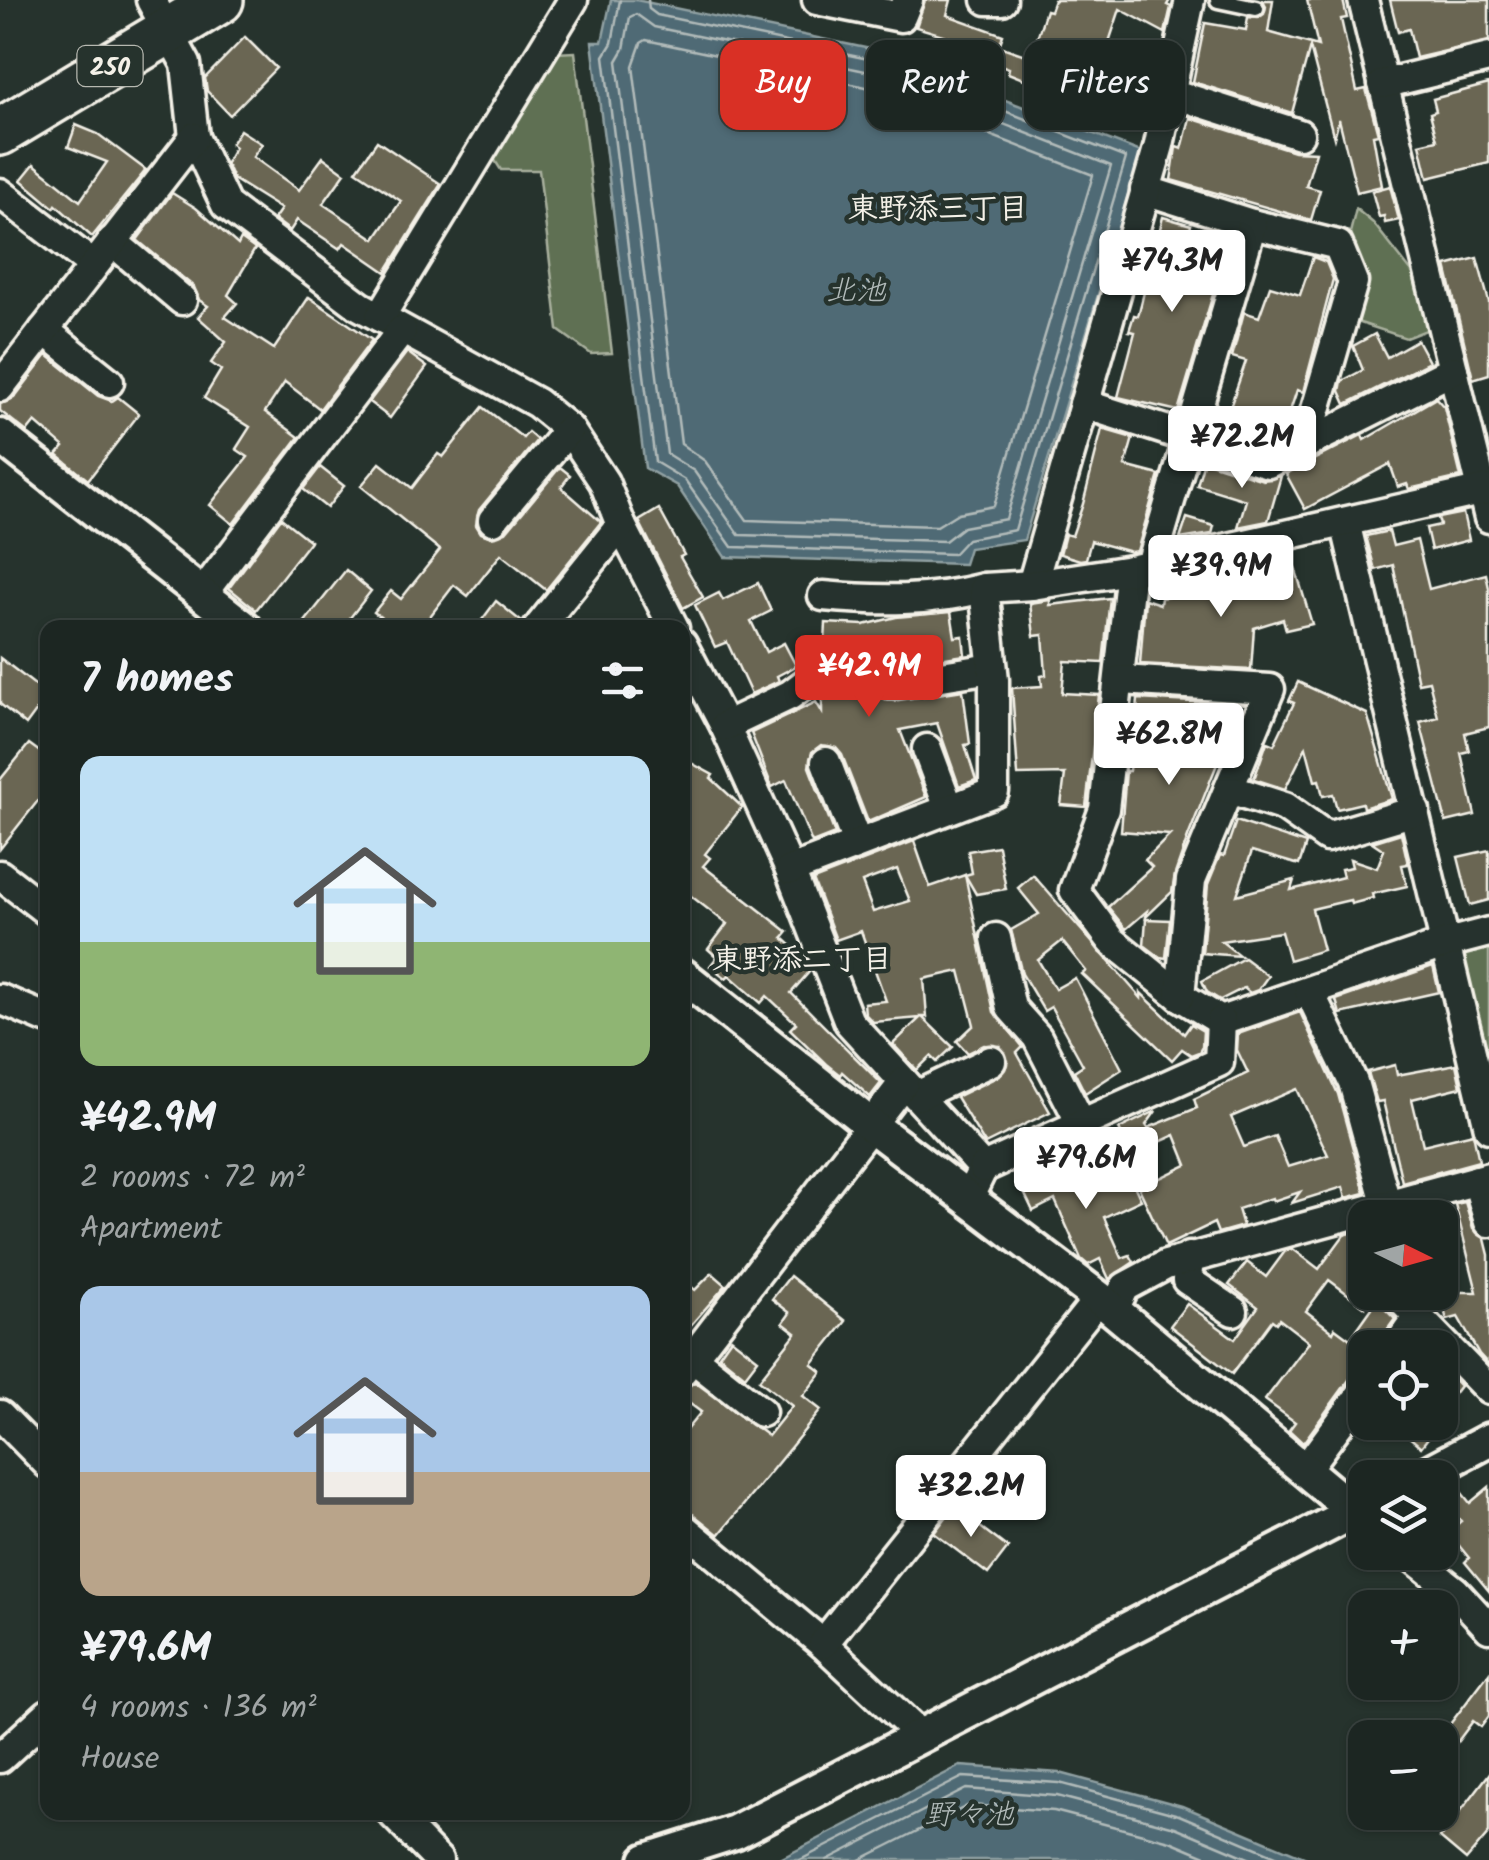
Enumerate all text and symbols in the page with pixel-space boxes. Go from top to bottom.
chip: Buy [720,40,846,130]
chip: Rent [866,40,1004,130]
chip: Filters [1024,40,1185,130]
road number: 250 [78,46,142,86]
district label: 東野添三丁目 [848,186,1028,234]
pin: ¥74.3M [1091,230,1253,315]
text: ¥74.3M [1121,237,1223,288]
water label: 北池 [826,268,887,316]
pin: ¥72.2M [1161,406,1323,491]
text: ¥72.2M [1190,413,1294,464]
pin: ¥39.9M [1140,535,1302,620]
text: ¥39.9M [1170,542,1272,593]
pin: ¥42.9M [788,635,950,720]
text: ¥42.9M [817,642,921,693]
text: 7 homes [80,647,233,714]
icon: filters [595,653,650,708]
pin: ¥62.8M [1088,703,1250,788]
text: ¥62.8M [1116,710,1222,761]
icon: home [275,821,455,1001]
district label: 東野添二丁目 [712,937,892,985]
text: ¥42.9M [80,1086,216,1153]
pin: ¥79.6M [1005,1127,1167,1212]
text: ¥79.6M [1036,1134,1136,1185]
text: 2 rooms · 72 m² [80,1153,305,1204]
north arrow [1348,1200,1458,1310]
map controls [1348,1200,1458,1830]
text: Apartment [80,1204,222,1255]
button: locate [1348,1330,1458,1440]
icon: home [275,1351,455,1531]
pin: ¥32.2M [890,1455,1052,1540]
button: layers [1348,1460,1458,1570]
text: ¥32.2M [918,1462,1024,1513]
button: + [1348,1590,1458,1700]
text: ¥79.6M [80,1616,211,1683]
text: 4 rooms · 136 m² [80,1683,317,1734]
button: − [1348,1720,1458,1830]
text: House [80,1734,159,1785]
water label: 野々池 [924,1792,1015,1840]

